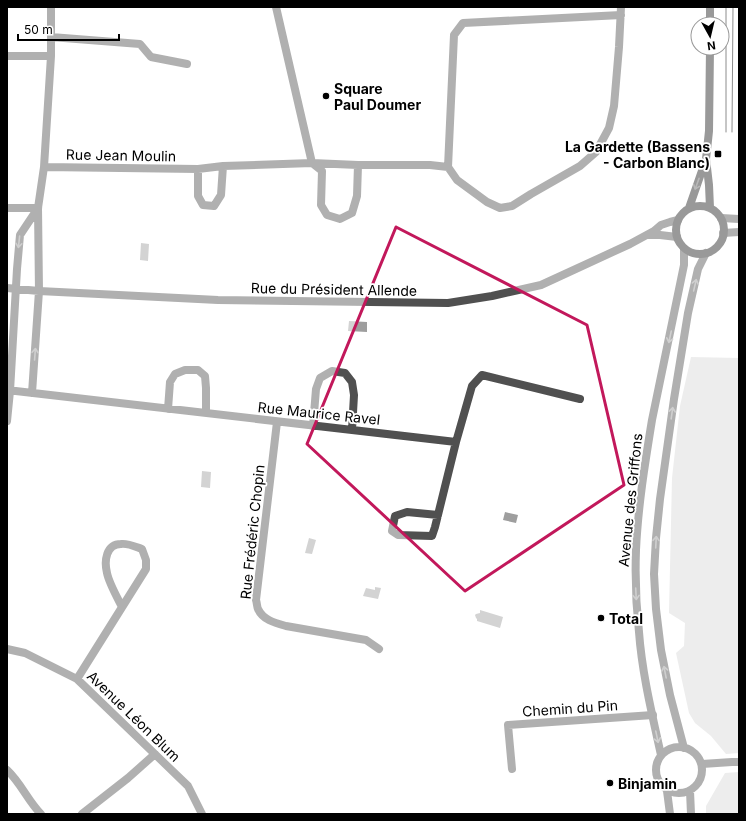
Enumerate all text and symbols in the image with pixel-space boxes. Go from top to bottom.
scale bar [18,16,119,42]
north arrow [690,16,730,56]
text: 50 m [24,22,53,37]
text: N [706,38,717,53]
place label: Square Paul Doumer [334,80,421,113]
marker: Square Paul Doumer [321,91,331,101]
place label: La Gardette (Bassens - Carbon Blanc) [565,138,710,171]
street label: Rue Jean Moulin [66,146,176,164]
marker: La Gardette (Bassens - Carbon Blanc) [713,149,723,159]
one-way arrow [693,177,700,190]
one-way arrow [16,235,23,248]
street label: Rue du Président Allende [251,279,417,299]
one-way arrow [691,279,699,292]
one-way arrow [665,330,673,343]
one-way arrow [31,348,38,361]
street label: Rue Maurice Ravel [257,398,381,428]
one-way arrow [668,407,675,420]
street label: Avenue des Griffons [615,432,645,568]
street label: Rue Frédéric Chopin [236,464,268,600]
one-way arrow [652,536,659,549]
one-way arrow [633,587,640,600]
place label: Total [609,610,643,627]
marker: Total [596,613,606,623]
one-way arrow [660,665,668,678]
street label: Avenue Léon Blum [84,667,184,765]
street label: Chemin du Pin [522,696,618,720]
one-way arrow [654,730,662,743]
place label: Binjamin [618,775,677,792]
marker: Binjamin [605,778,615,788]

